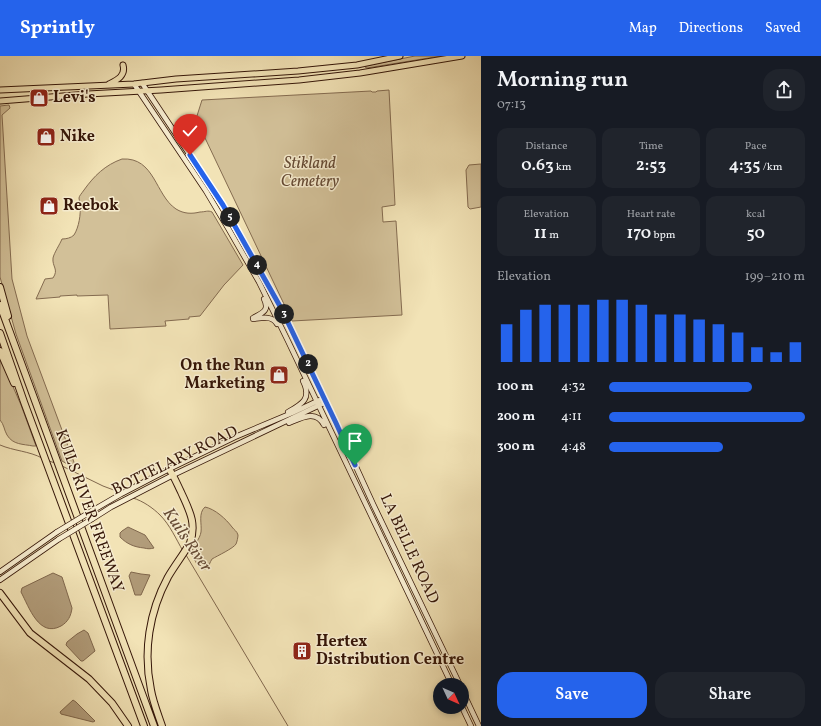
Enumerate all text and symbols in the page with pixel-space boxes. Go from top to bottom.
text: Sprintly [20,15,95,41]
text: Map [629,19,657,38]
text: Directions [679,19,743,38]
text: Saved [765,19,801,38]
text: Morning run [497,65,628,96]
button: share [763,69,805,111]
shop icon: Levi's [28,87,50,109]
place label: Levi's [53,87,96,109]
text: 07:13 [497,96,526,114]
pin [173,114,207,155]
icon: check [179,120,201,142]
shop icon: Nike [35,126,57,148]
place label: Nike [60,126,95,148]
text: Distance [525,139,567,154]
text: Time [639,139,663,154]
text: Pace [745,139,767,154]
park label: Stikland Cemetery [281,153,339,193]
text: 0.63 [521,154,554,177]
text: 2:53 [636,154,666,177]
text: 4:35 [729,154,760,177]
text: km [554,160,572,175]
text: /km [760,160,782,175]
shop icon: Reebok [38,195,60,217]
place label: Reebok [63,195,119,217]
pin: 5 [220,207,240,227]
text: Elevation [523,207,569,222]
text: Heart rate [627,207,675,222]
text: kcal [746,207,765,222]
text: 5 [227,209,233,224]
text: 11 [534,222,547,245]
text: 170 [627,222,651,245]
text: 50 [746,222,765,245]
text: m [547,228,559,243]
text: bpm [651,228,675,243]
pin: 4 [247,255,267,275]
text: 4 [254,257,260,272]
text: Elevation [497,268,551,286]
text: 199–210 m [745,268,805,286]
pin: 3 [274,304,294,324]
text: 3 [281,306,287,321]
pin: 2 [298,354,318,374]
place label: On the Run Marketing [180,355,265,395]
text: 2 [305,356,311,371]
shop icon: On the Run Marketing [268,364,290,386]
text: 100 m [497,378,534,396]
text: 4:32 [561,378,585,396]
text: 200 m [497,408,535,426]
text: 4:11 [561,408,582,426]
street label: BOTTELARY ROAD [108,421,242,501]
pin [338,424,372,465]
street label: KUILS RIVER FREEWAY [49,426,129,596]
icon: arrive [344,430,366,452]
text: 300 m [497,438,535,456]
text: 4:48 [561,438,586,456]
street label: LA BELLE ROAD [374,490,444,608]
water label: Kuils River [157,503,217,577]
place label: Hertex Distribution Centre [316,631,464,671]
building icon: Hertex Distribution Centre [291,640,313,662]
button: Save [497,672,647,718]
button: Share [655,672,805,718]
north arrow [433,678,469,714]
map controls [433,678,469,714]

